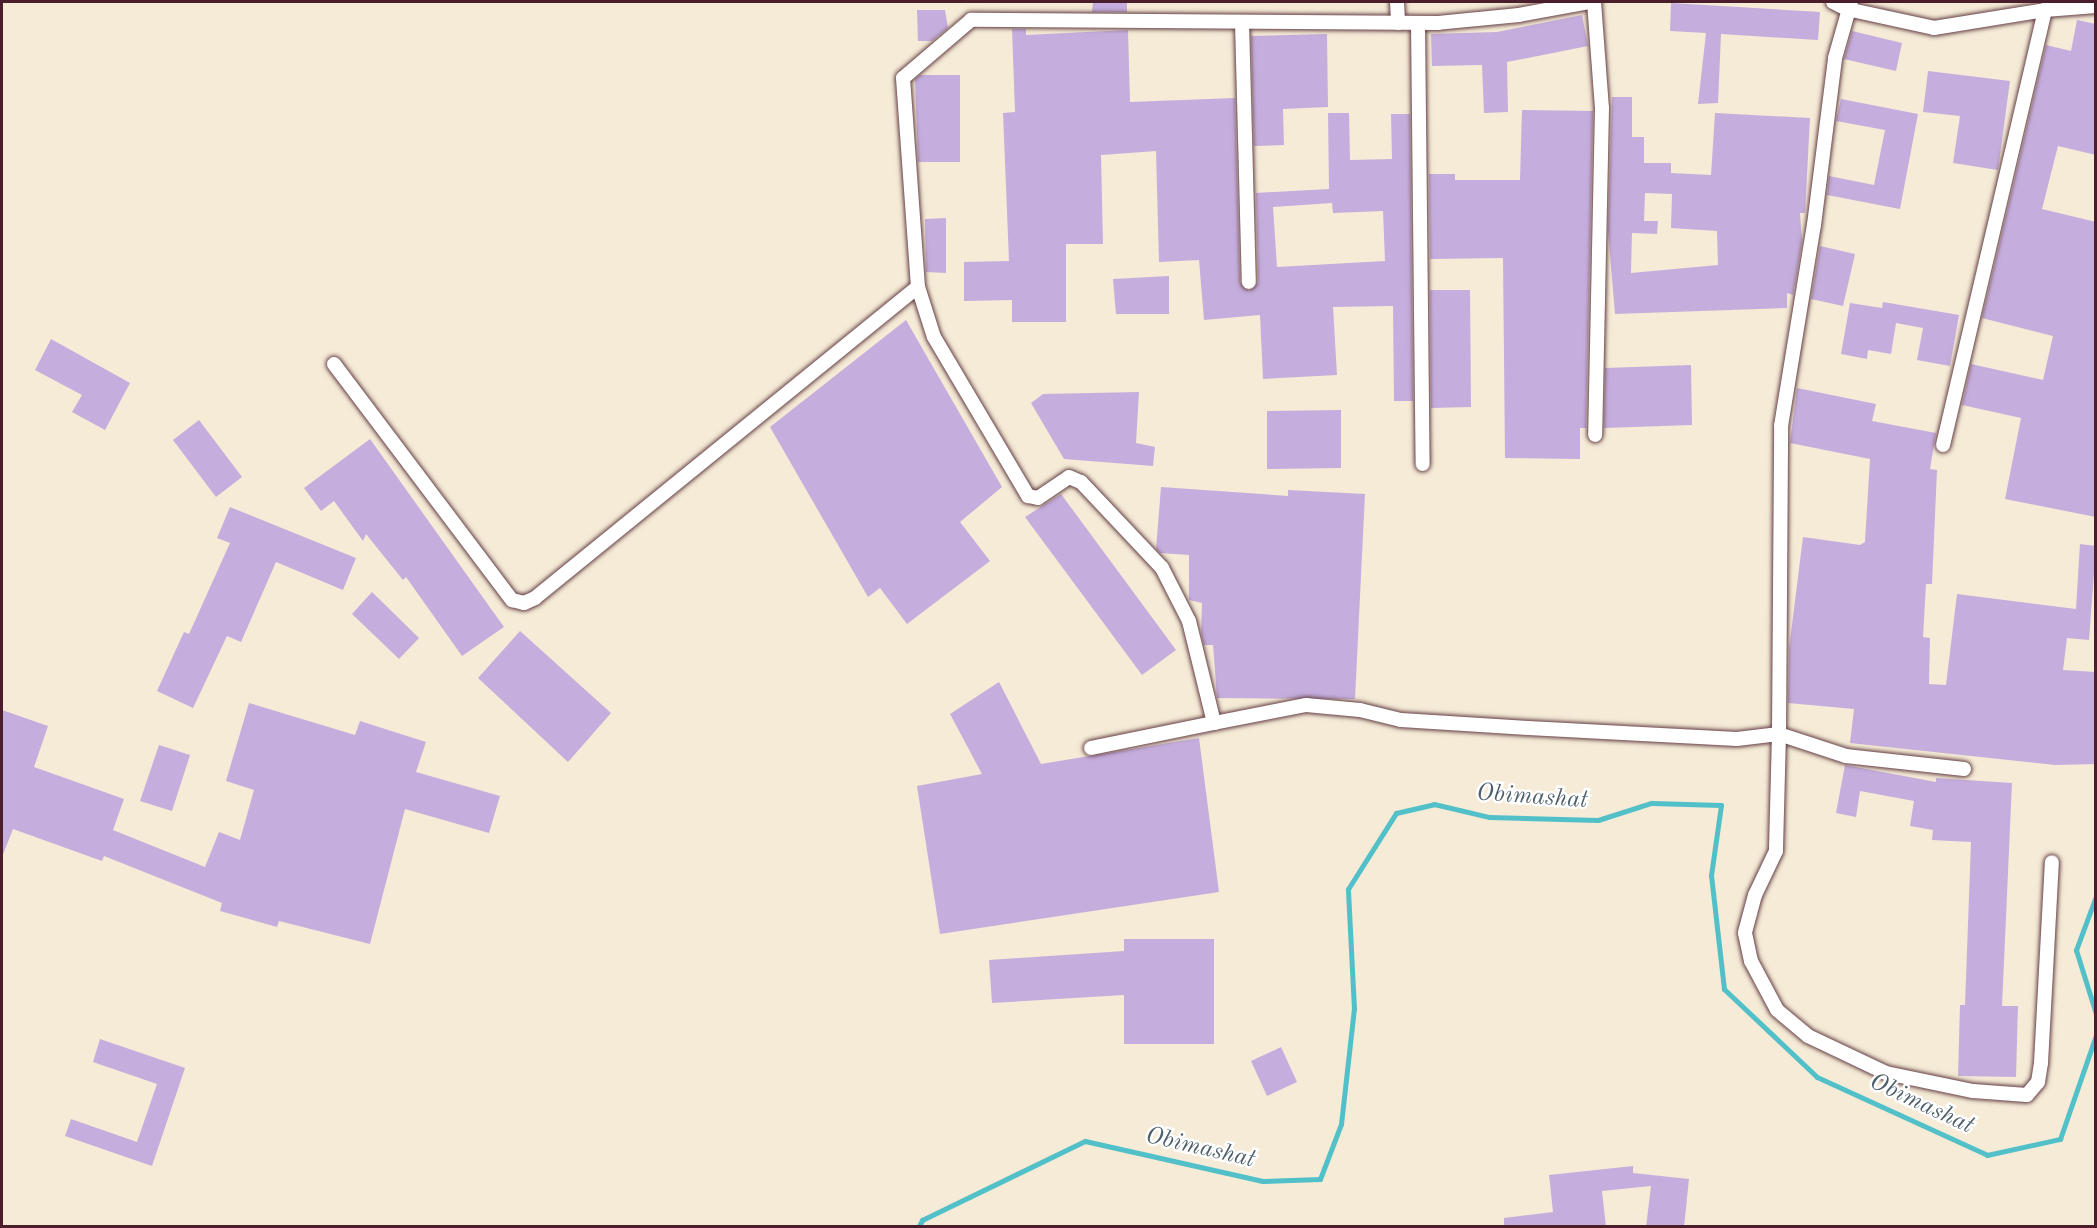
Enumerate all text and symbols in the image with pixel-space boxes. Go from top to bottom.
water label: Obimashat [1475,780,1589,816]
water label: Obimashat [1864,1068,1978,1142]
water label: Obimashat [1142,1122,1258,1176]

